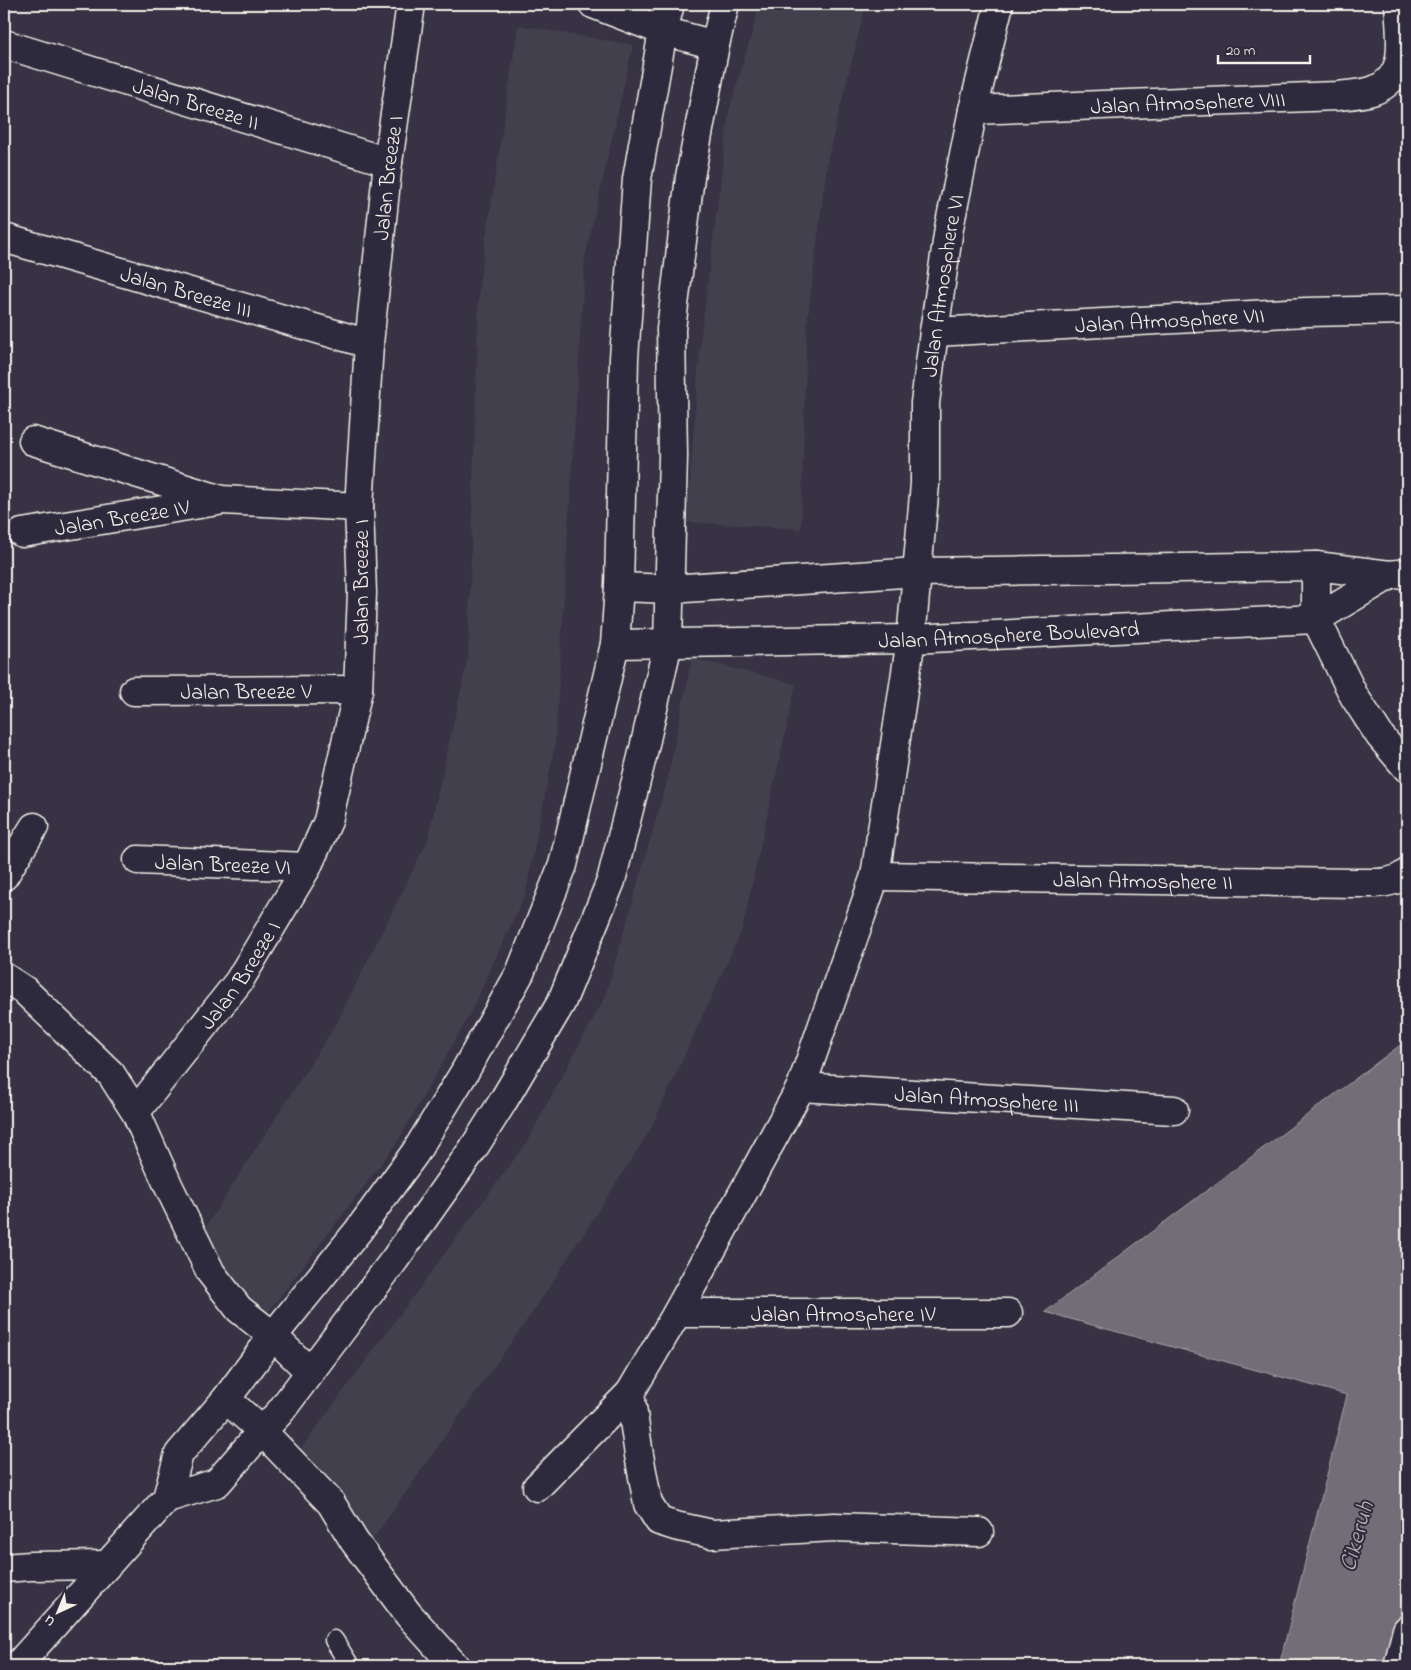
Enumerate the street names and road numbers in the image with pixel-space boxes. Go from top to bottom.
street label: Jalan Breeze II [128,71,263,140]
street label: Jalan Atmosphere VIII [1090,85,1286,124]
street label: Jalan Breeze I [367,114,414,242]
street label: Jalan Atmosphere VI [915,192,975,379]
street label: Jalan Breeze III [116,260,255,328]
street label: Jalan Atmosphere VII [1074,301,1265,343]
street label: Jalan Breeze IV [52,493,193,546]
street label: Jalan Breeze I [347,519,379,645]
street label: Jalan Atmosphere Boulevard [878,615,1140,659]
street label: Jalan Breeze V [180,677,312,710]
street label: Jalan Breeze VI [154,848,291,885]
street label: Jalan Atmosphere II [1053,866,1233,900]
street label: Jalan Breeze I [193,916,290,1038]
street label: Jalan Atmosphere III [893,1080,1080,1123]
street label: Jalan Atmosphere IV [751,1300,936,1332]

